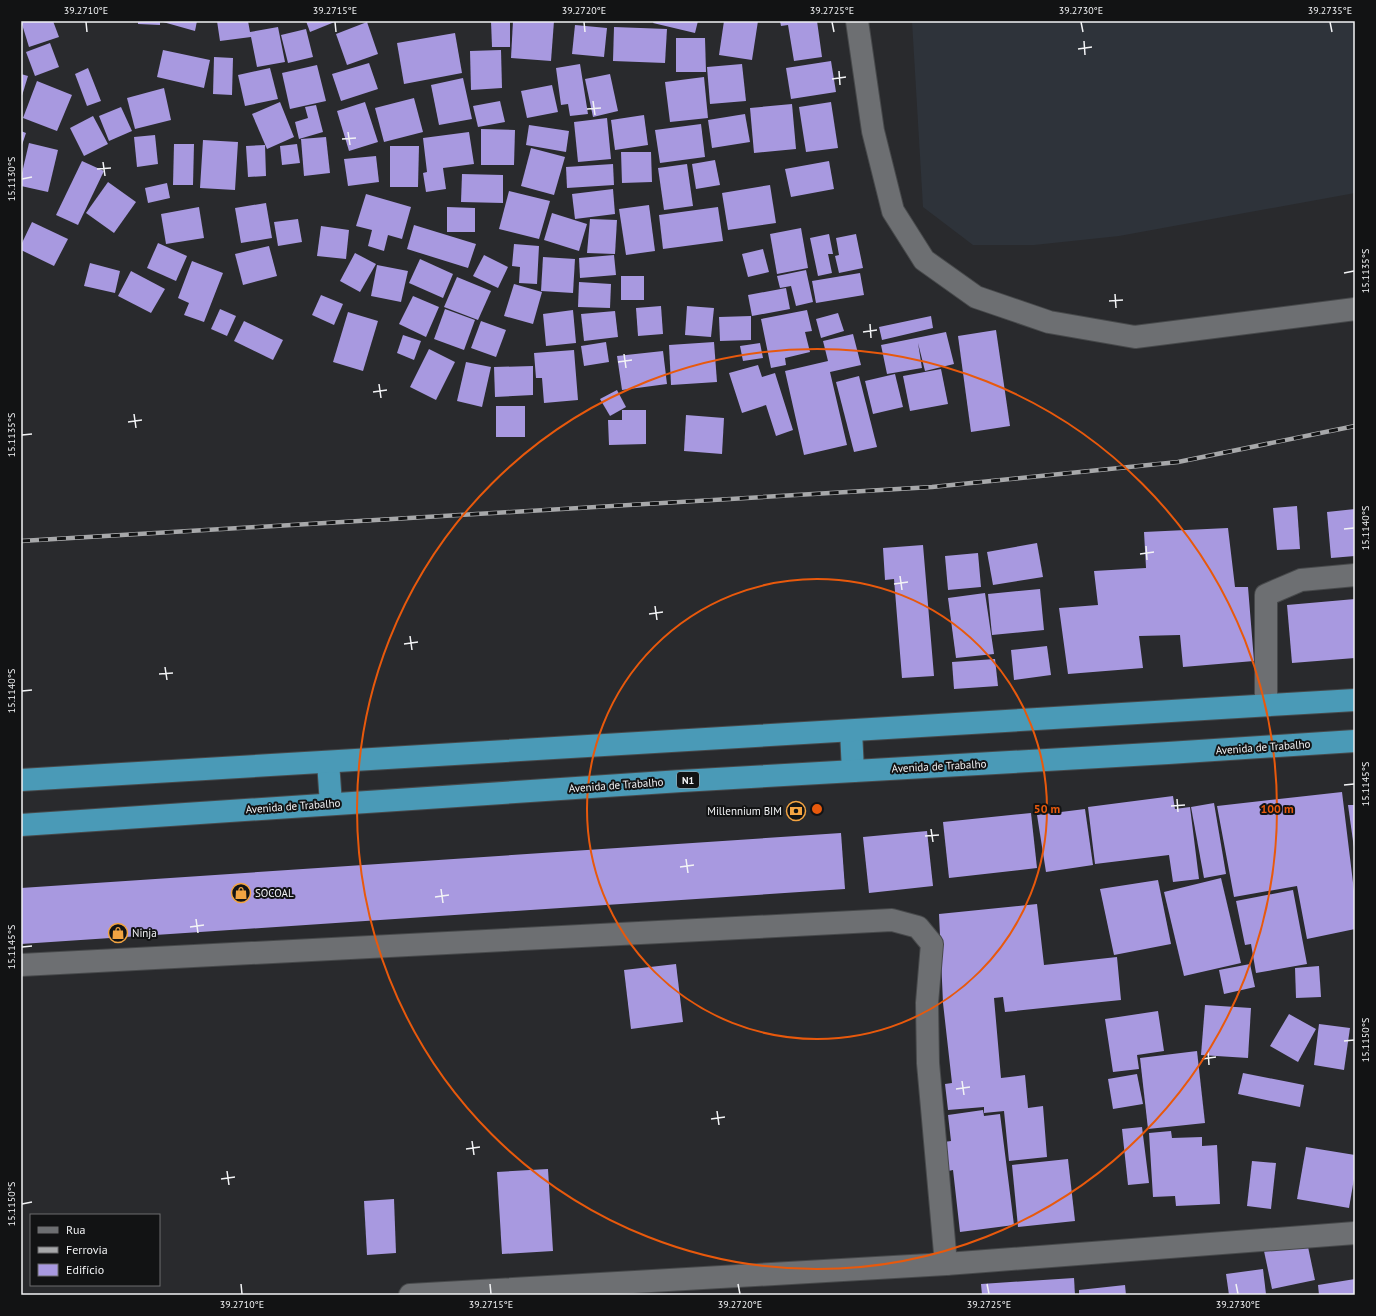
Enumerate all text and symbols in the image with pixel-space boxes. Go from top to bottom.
text: 39.2710°E [64,4,108,17]
text: 39.2715°E [313,4,357,17]
text: 39.2720°E [562,4,606,17]
text: 39.2725°E [810,4,854,17]
text: 39.2730°E [1059,4,1103,17]
text: 39.2735°E [1308,4,1352,17]
text: 15.1130°S [5,157,18,201]
text: 15.1135°S [1359,249,1372,293]
text: 15.1135°S [5,413,18,457]
text: 15.1140°S [1359,506,1372,550]
text: 15.1140°S [5,669,18,713]
street label: Avenida de Trabalho [1215,737,1311,757]
street label: Avenida de Trabalho [891,757,987,775]
text: 15.1145°S [1359,762,1372,806]
road number: N1 [677,772,699,788]
street label: Avenida de Trabalho [568,775,664,795]
street label: Avenida de Trabalho [245,796,341,816]
bank icon: Millennium BIM [785,800,807,822]
text: 50 m [1034,801,1060,816]
text: 100 m [1260,801,1294,816]
centre of rings [810,802,824,816]
place label: Millennium BIM [707,804,782,818]
shop icon: SOCOAL [230,882,252,904]
place label: SOCOAL [255,886,294,900]
shop icon: Ninja [107,922,129,944]
text: 15.1145°S [5,925,18,969]
place label: Ninja [132,926,157,940]
text: 15.1150°S [1359,1018,1372,1062]
text: 15.1150°S [5,1182,18,1226]
legend [30,1214,160,1286]
text: Rua [66,1222,85,1237]
text: Ferrovia [66,1242,108,1257]
text: Edifício [66,1262,104,1277]
text: 39.2710°E [220,1298,264,1311]
text: 39.2715°E [469,1298,513,1311]
text: 39.2720°E [718,1298,762,1311]
text: 39.2725°E [967,1298,1011,1311]
text: 39.2730°E [1216,1298,1260,1311]

